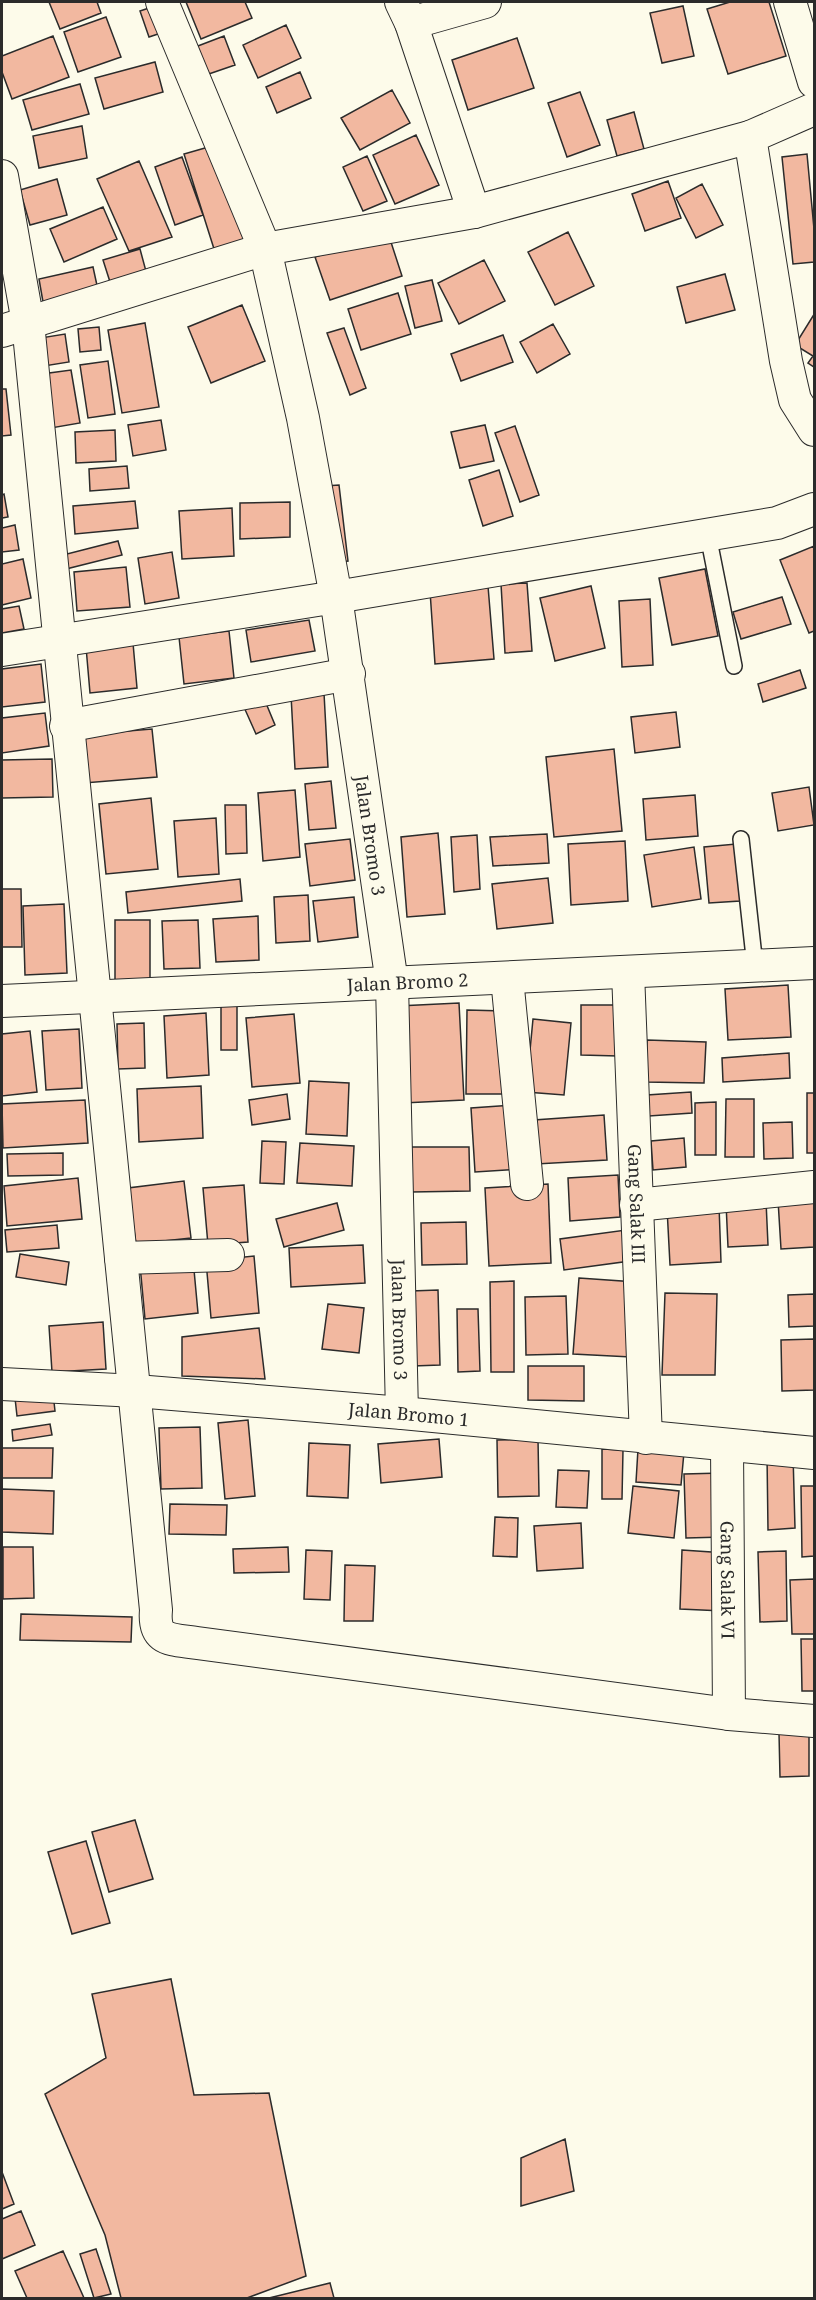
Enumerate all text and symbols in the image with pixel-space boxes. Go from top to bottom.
street label: Jalan Bromo 3 [350,773,391,897]
street label: Jalan Bromo 2 [345,967,469,997]
street label: Gang Salak III [623,1144,651,1264]
street label: Jalan Bromo 3 [386,1258,413,1381]
street label: Jalan Bromo 1 [346,1397,470,1431]
street label: Gang Salak VI [716,1521,740,1639]

